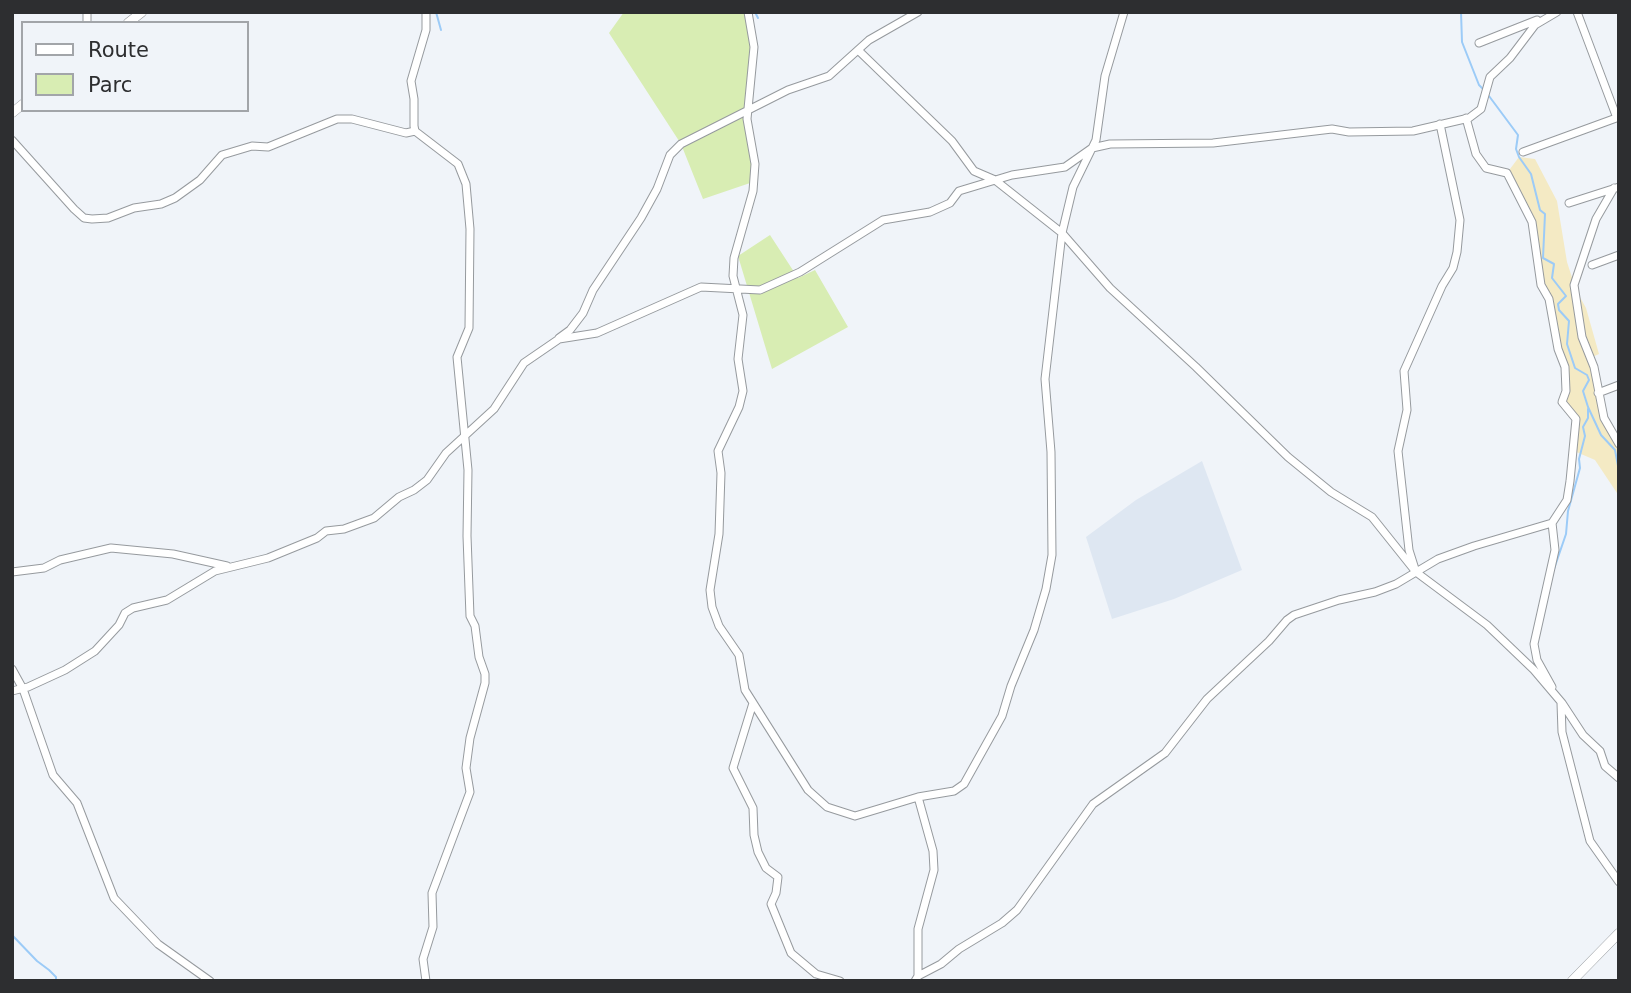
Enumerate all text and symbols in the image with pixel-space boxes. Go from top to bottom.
legend [21,21,248,112]
text: Route [88,38,149,62]
text: Parc [88,73,132,97]

